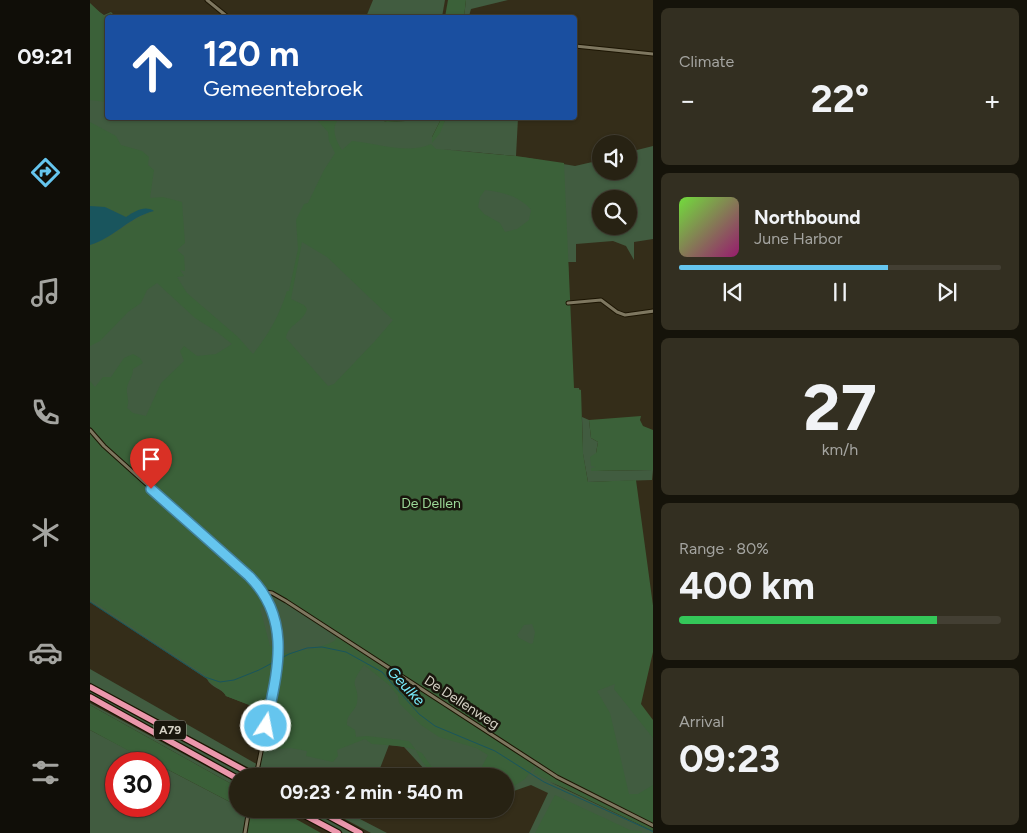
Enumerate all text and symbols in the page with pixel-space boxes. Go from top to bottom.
text: 120 m [203,33,300,75]
icon: ahead [120,35,185,100]
text: 09:21 [17,43,73,70]
text: Climate [679,52,734,71]
text: Gemeentebroek [203,75,363,102]
text: 22° [811,76,869,122]
text: − [679,83,696,117]
text: + [984,83,1001,117]
map controls [592,135,637,235]
button: sound [592,135,637,180]
icon: directions [28,155,63,190]
button: search [592,190,637,235]
text: Northbound [754,206,861,229]
text: June Harbor [754,229,842,248]
icon: music [28,275,63,310]
icon: previous [719,278,747,306]
icon: pause [826,278,854,306]
icon: next [933,278,961,306]
text: 27 [803,368,877,446]
icon: phone [28,395,63,430]
pin [130,438,172,489]
text: km/h [822,440,858,459]
icon: arrive [137,445,165,473]
park label: De Dellen [401,495,461,512]
icon: climate [28,515,63,550]
text: Range · 80% [679,539,769,558]
text: 400 km [679,563,815,609]
icon: car [28,635,63,670]
water label: Geulke [384,663,428,709]
street label: De Dellenweg [421,672,503,733]
position arrow [239,699,291,751]
text: Arrival [679,712,724,731]
road number: A79 [154,720,186,740]
text: 09:23 [679,736,780,782]
speed limit sign: 30 [105,752,170,817]
icon: filters [28,755,63,790]
text: 09:23 · 2 min · 540 m [280,781,463,804]

